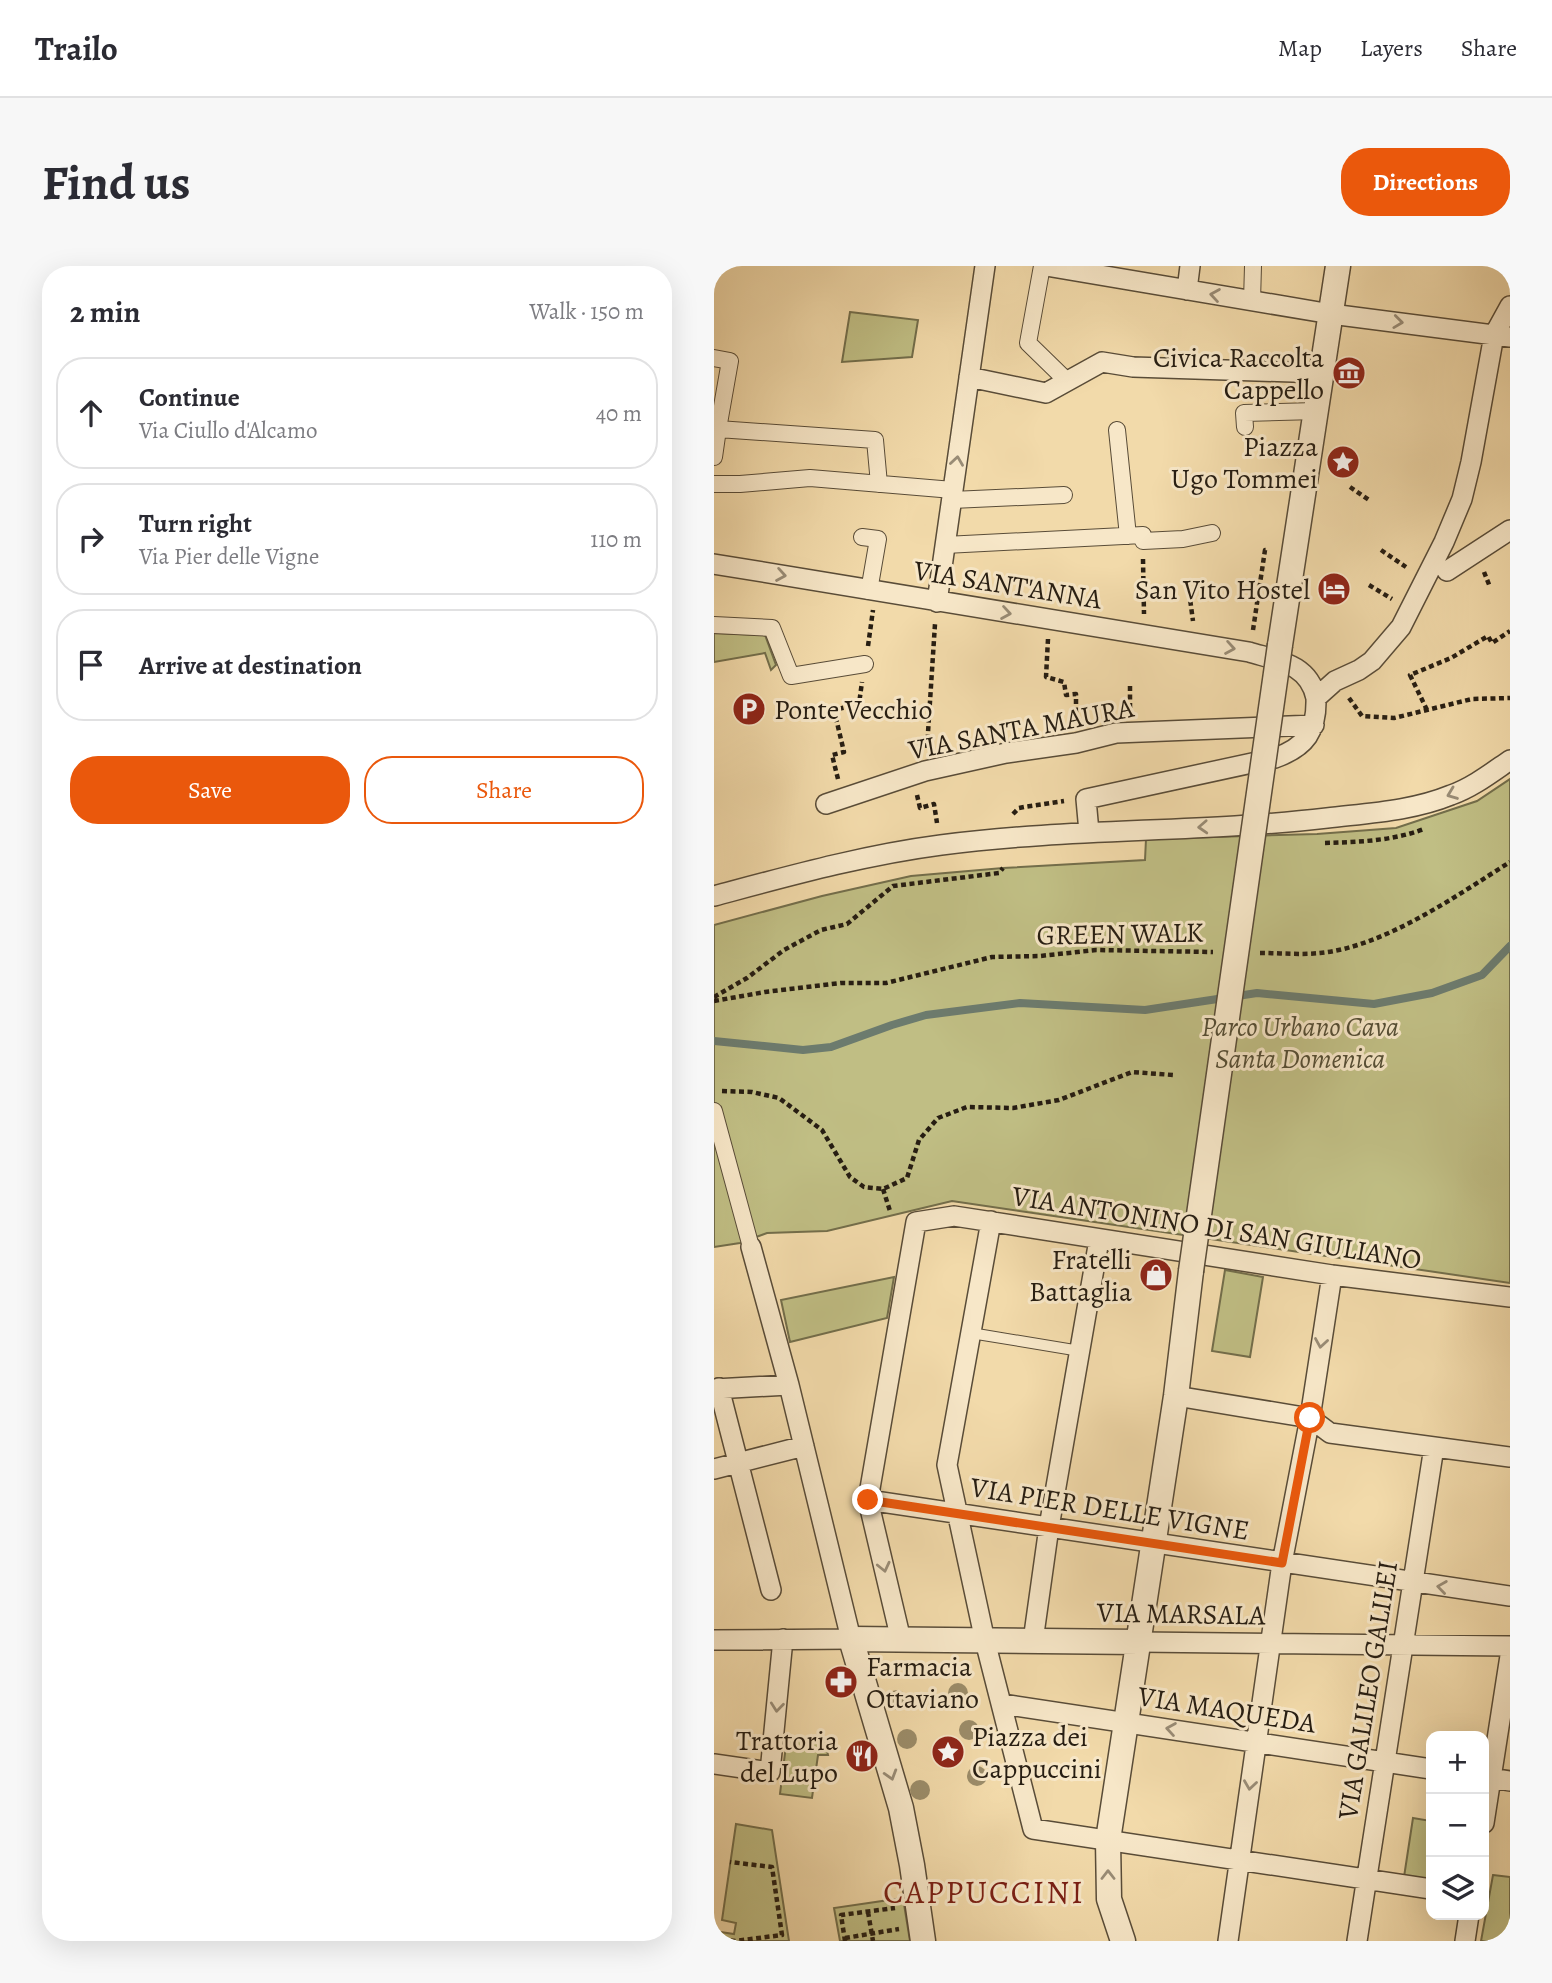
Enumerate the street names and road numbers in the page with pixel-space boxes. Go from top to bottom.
street label: VIA SANT'ANNA [910,551,1105,619]
street label: VIA SANTA MAURA [904,688,1138,770]
street label: GREEN WALK [1036,914,1204,954]
street label: VIA ANTONINO DI SAN GIULIANO [1009,1177,1424,1279]
street label: VIA PIER DELLE VIGNE [967,1468,1252,1550]
street label: VIA GALILEO GALILEI [1329,1558,1407,1823]
street label: VIA MARSALA [1095,1594,1266,1634]
street label: VIA MAQUEDA [1134,1677,1319,1743]

